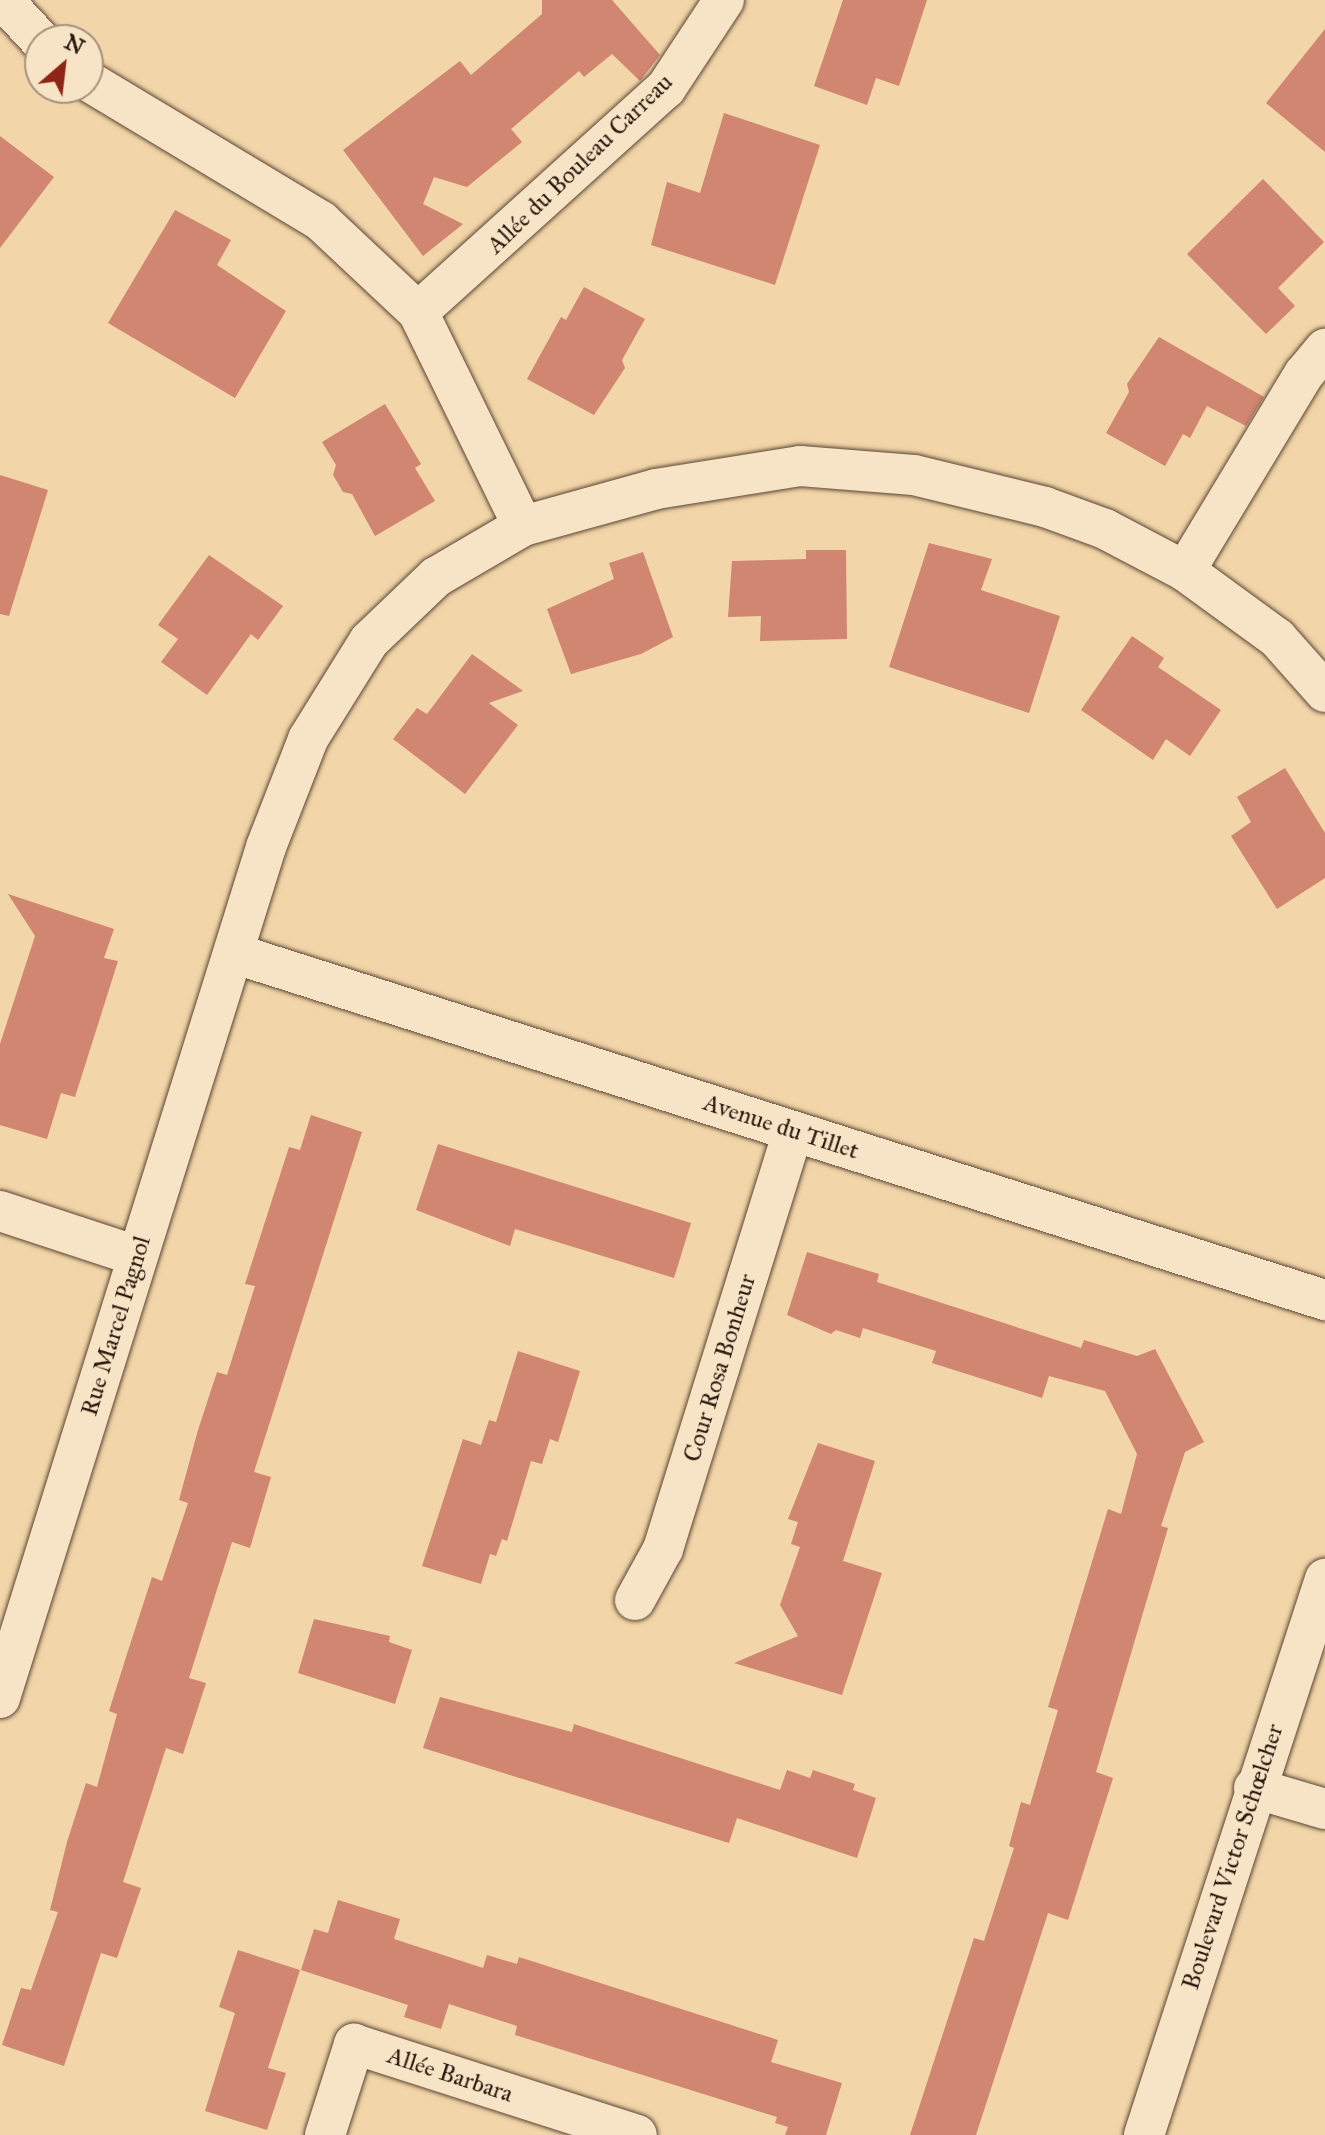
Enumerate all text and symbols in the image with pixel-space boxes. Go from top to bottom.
north arrow [24,24,104,104]
text: N [60,28,89,60]
street label: Allée du Bouleau Carreau [481,68,679,260]
street label: Avenue du Tillet [700,1088,862,1166]
street label: Rue Marcel Pagnol [75,1233,157,1419]
street label: Cour Rosa Bonheur [678,1271,762,1465]
street label: Boulevard Victor Schœlcher [1176,1720,1290,1994]
street label: Allée Barbara [384,2041,516,2109]

